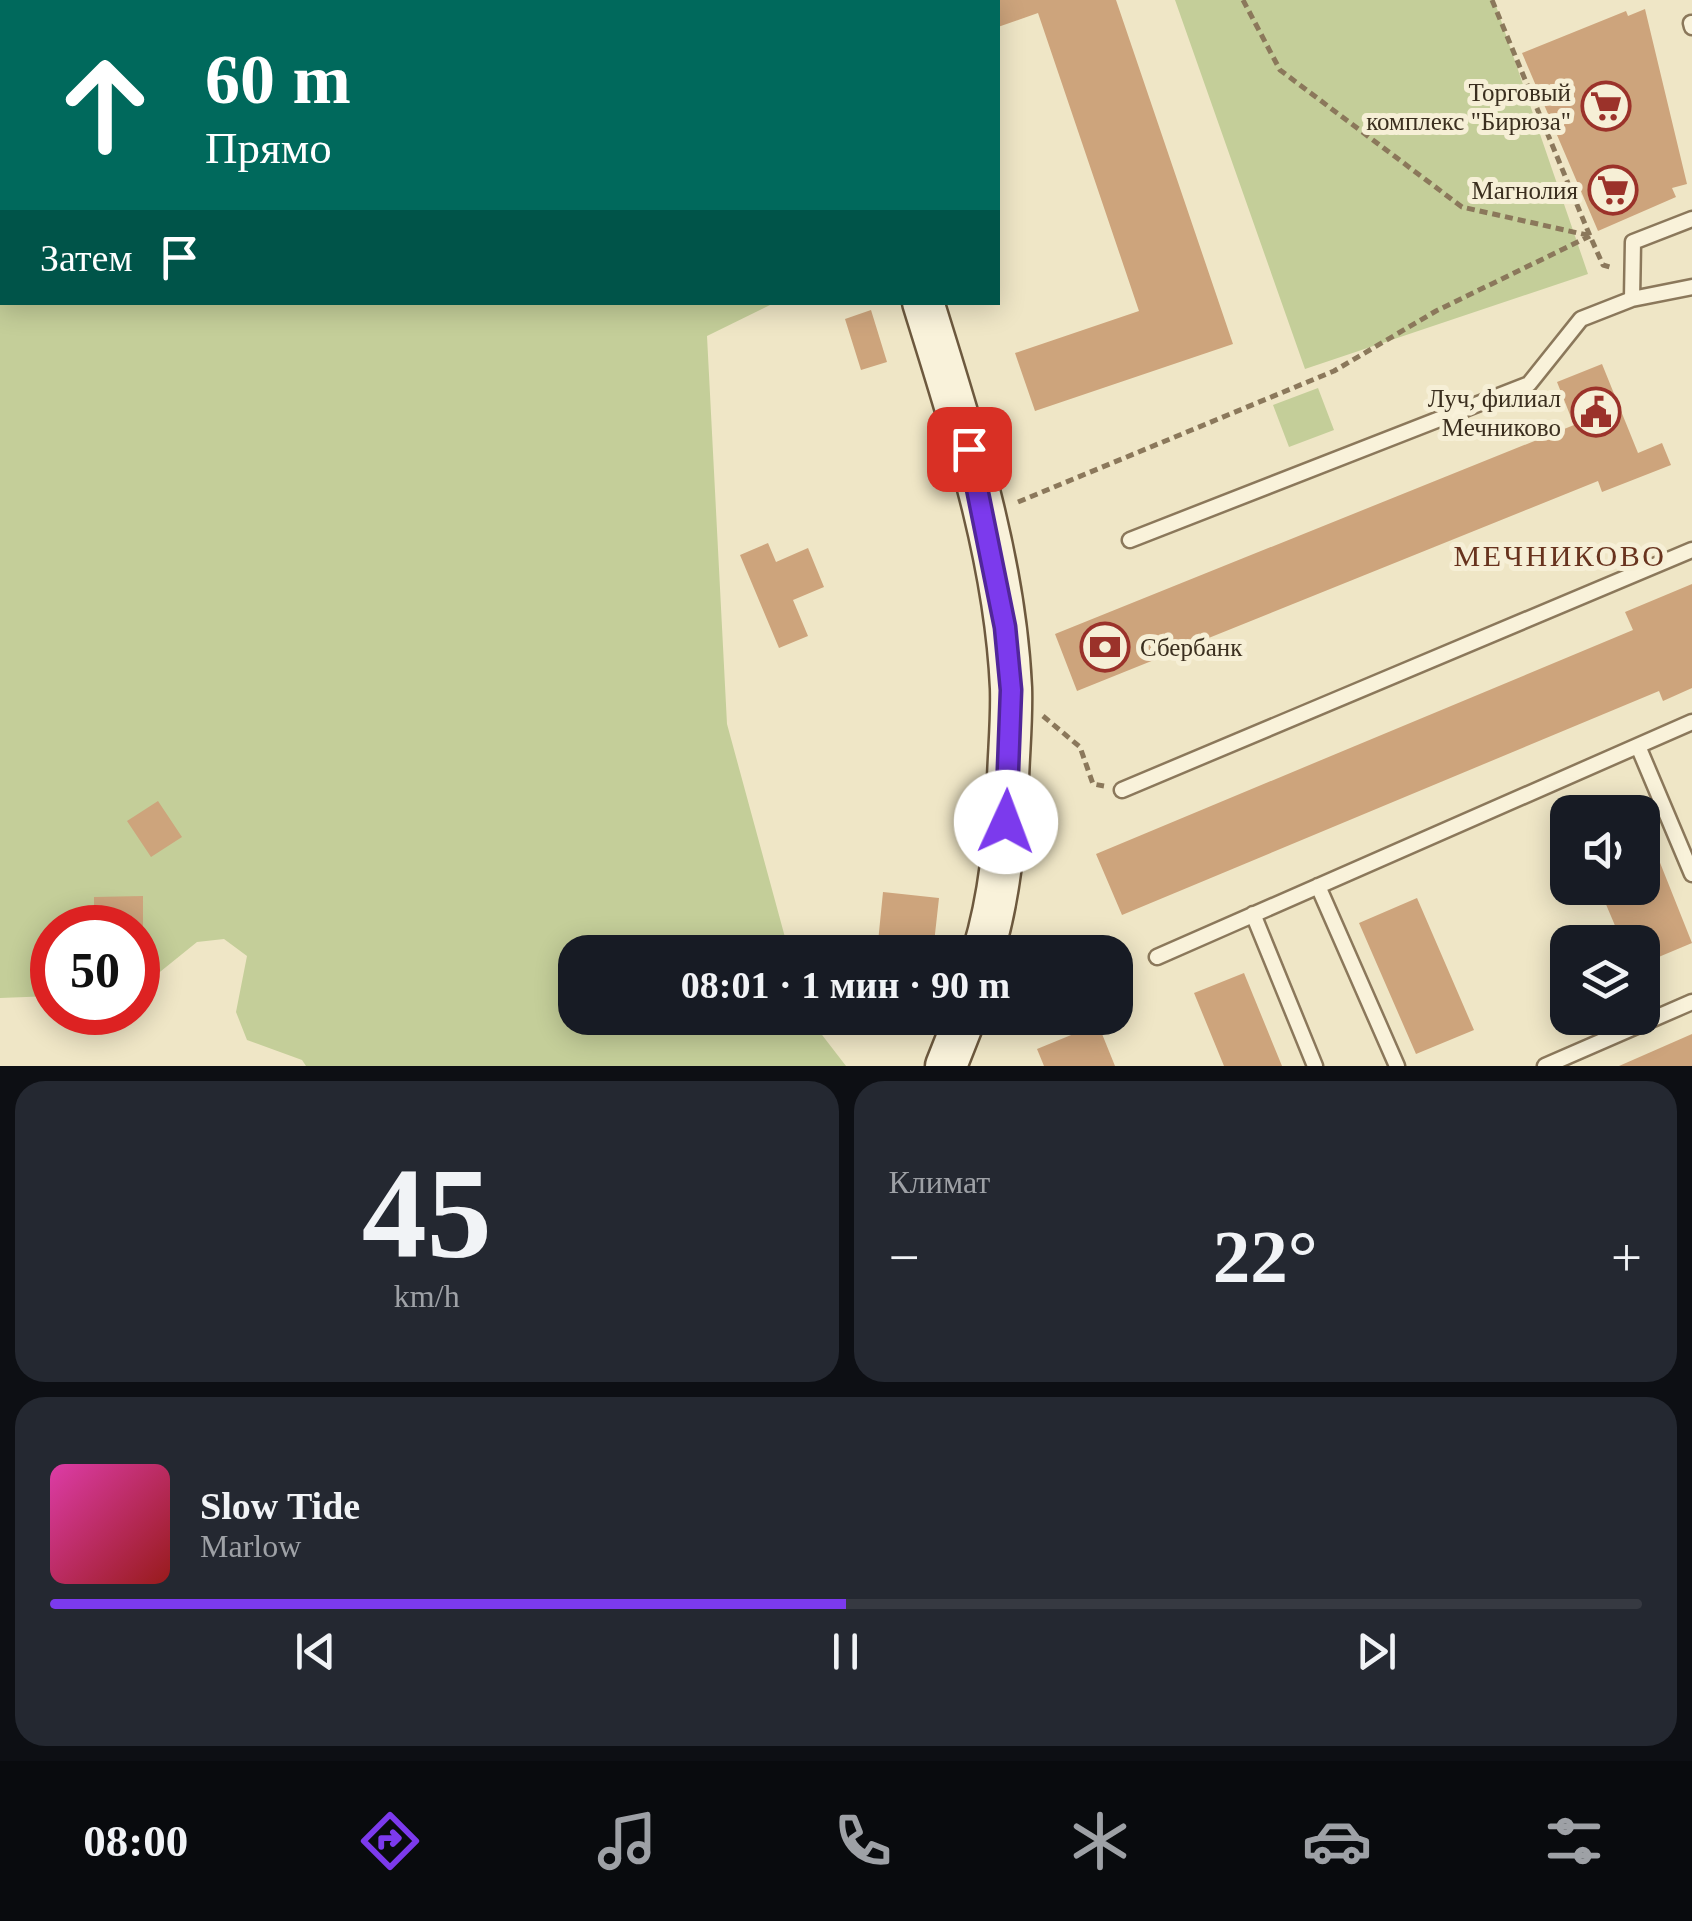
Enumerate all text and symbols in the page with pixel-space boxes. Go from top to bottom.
icon: ahead [40,40,170,170]
text: 60 m [205,41,351,118]
place label: Торговый комплекс "Бирюза" [1366,79,1571,135]
supermarket icon: Торговый комплекс "Бирюза" [1580,80,1632,132]
text: Прямо [205,123,332,173]
supermarket icon: Магнолия [1587,164,1639,216]
place label: Магнолия [1472,177,1578,204]
icon: arrive [152,230,207,285]
text: Затем [40,237,132,279]
place label: Луч, филиал Мечниково [1428,385,1561,441]
public building icon: Луч, филиал Мечниково [1570,386,1622,438]
pin [927,407,1012,492]
icon: arrive [942,422,997,477]
district label: МЕЧНИКОВО [1454,539,1666,572]
bank icon: Сбербанк [1079,621,1131,673]
place label: Сбербанк [1140,634,1243,661]
position arrow [954,770,1058,874]
map controls [1550,795,1660,1035]
button: sound [1550,795,1660,905]
speed limit sign: 50 [30,905,160,1035]
button: layers [1550,925,1660,1035]
text: 08:01 · 1 мин · 90 m [681,964,1010,1006]
text: 45 [362,1141,492,1285]
text: Климат [889,1164,990,1200]
text: 22° [1213,1215,1318,1298]
text: − [889,1227,920,1288]
text: + [1611,1227,1642,1288]
text: km/h [394,1278,460,1314]
text: Slow Tide [200,1485,360,1527]
text: Marlow [200,1528,301,1564]
icon: previous [288,1624,343,1679]
icon: pause [818,1624,873,1679]
icon: next [1349,1624,1404,1679]
icon: directions [355,1806,425,1876]
icon: music [592,1806,662,1876]
icon: phone [828,1806,898,1876]
icon: climate [1065,1806,1135,1876]
icon: car [1302,1806,1372,1876]
icon: filters [1539,1806,1609,1876]
text: 08:00 [83,1816,188,1866]

